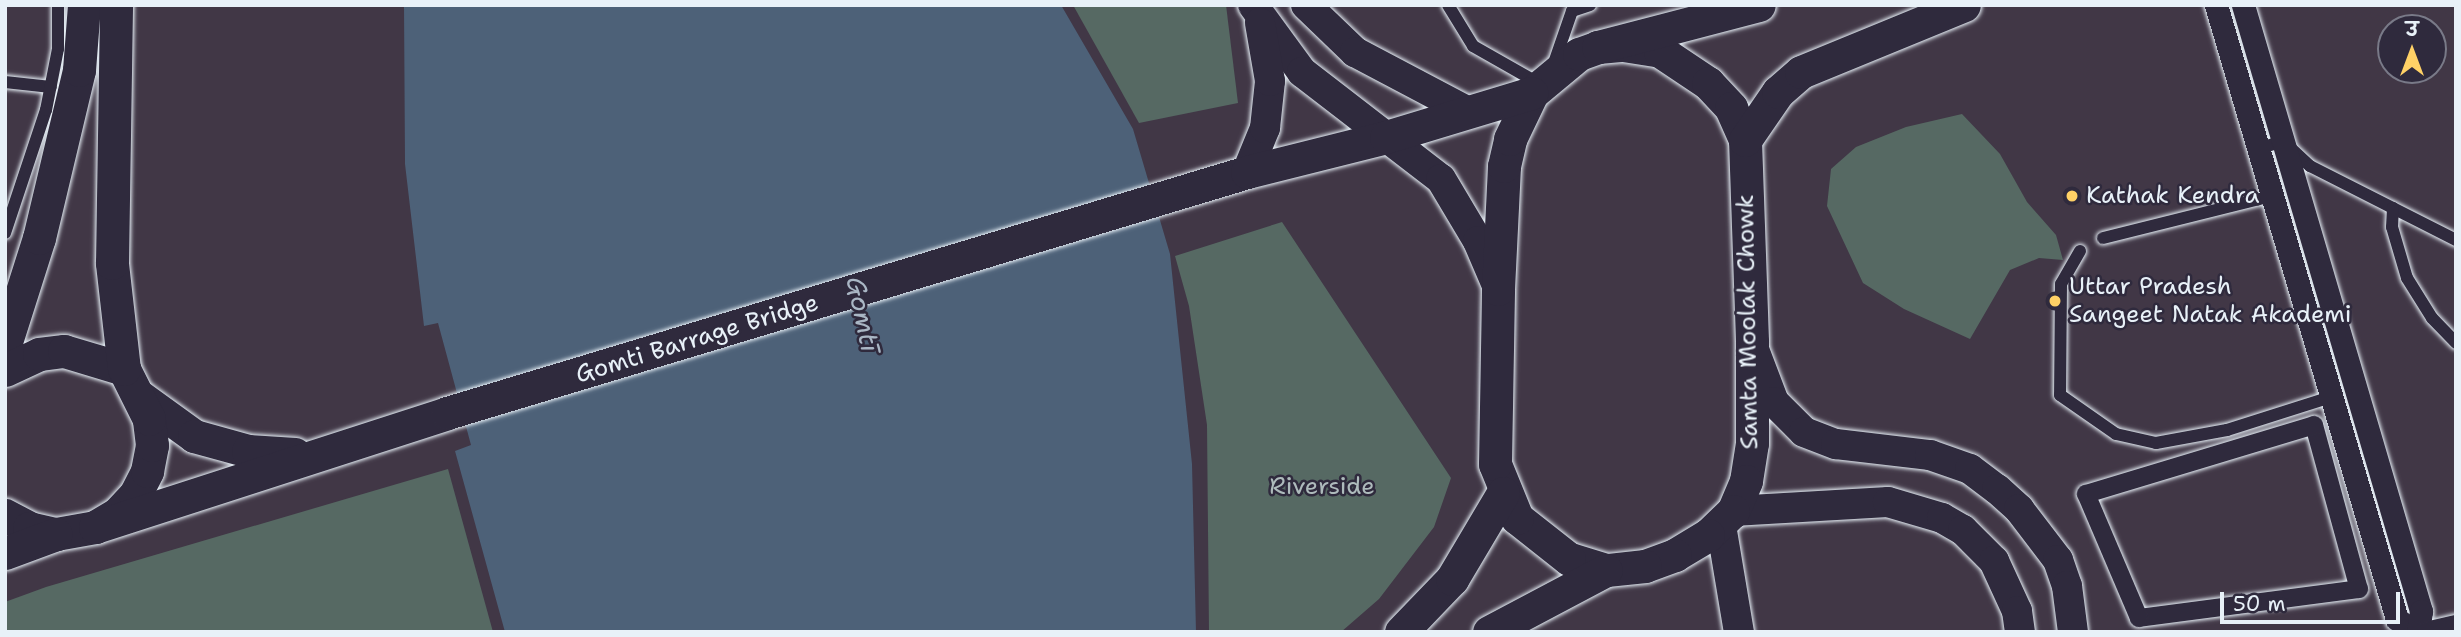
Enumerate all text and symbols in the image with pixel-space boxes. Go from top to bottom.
north arrow [2377,14,2447,84]
text: उ [2406,17,2418,42]
place label: Kathak Kendra [2086,182,2259,210]
marker: Kathak Kendra [2064,188,2080,204]
street label: Samta Moolak Chowk [1731,194,1765,450]
water label: Gomtī [840,273,886,355]
place label: Uttar Pradesh Sangeet Natak Akademi [2069,273,2352,329]
street label: Gomti Barrage Bridge [572,288,822,390]
marker: Uttar Pradesh Sangeet Natak Akademi [2047,293,2063,309]
park label: Riverside [1269,473,1375,501]
scale bar [2223,578,2403,622]
text: 50 m [2233,590,2286,618]

